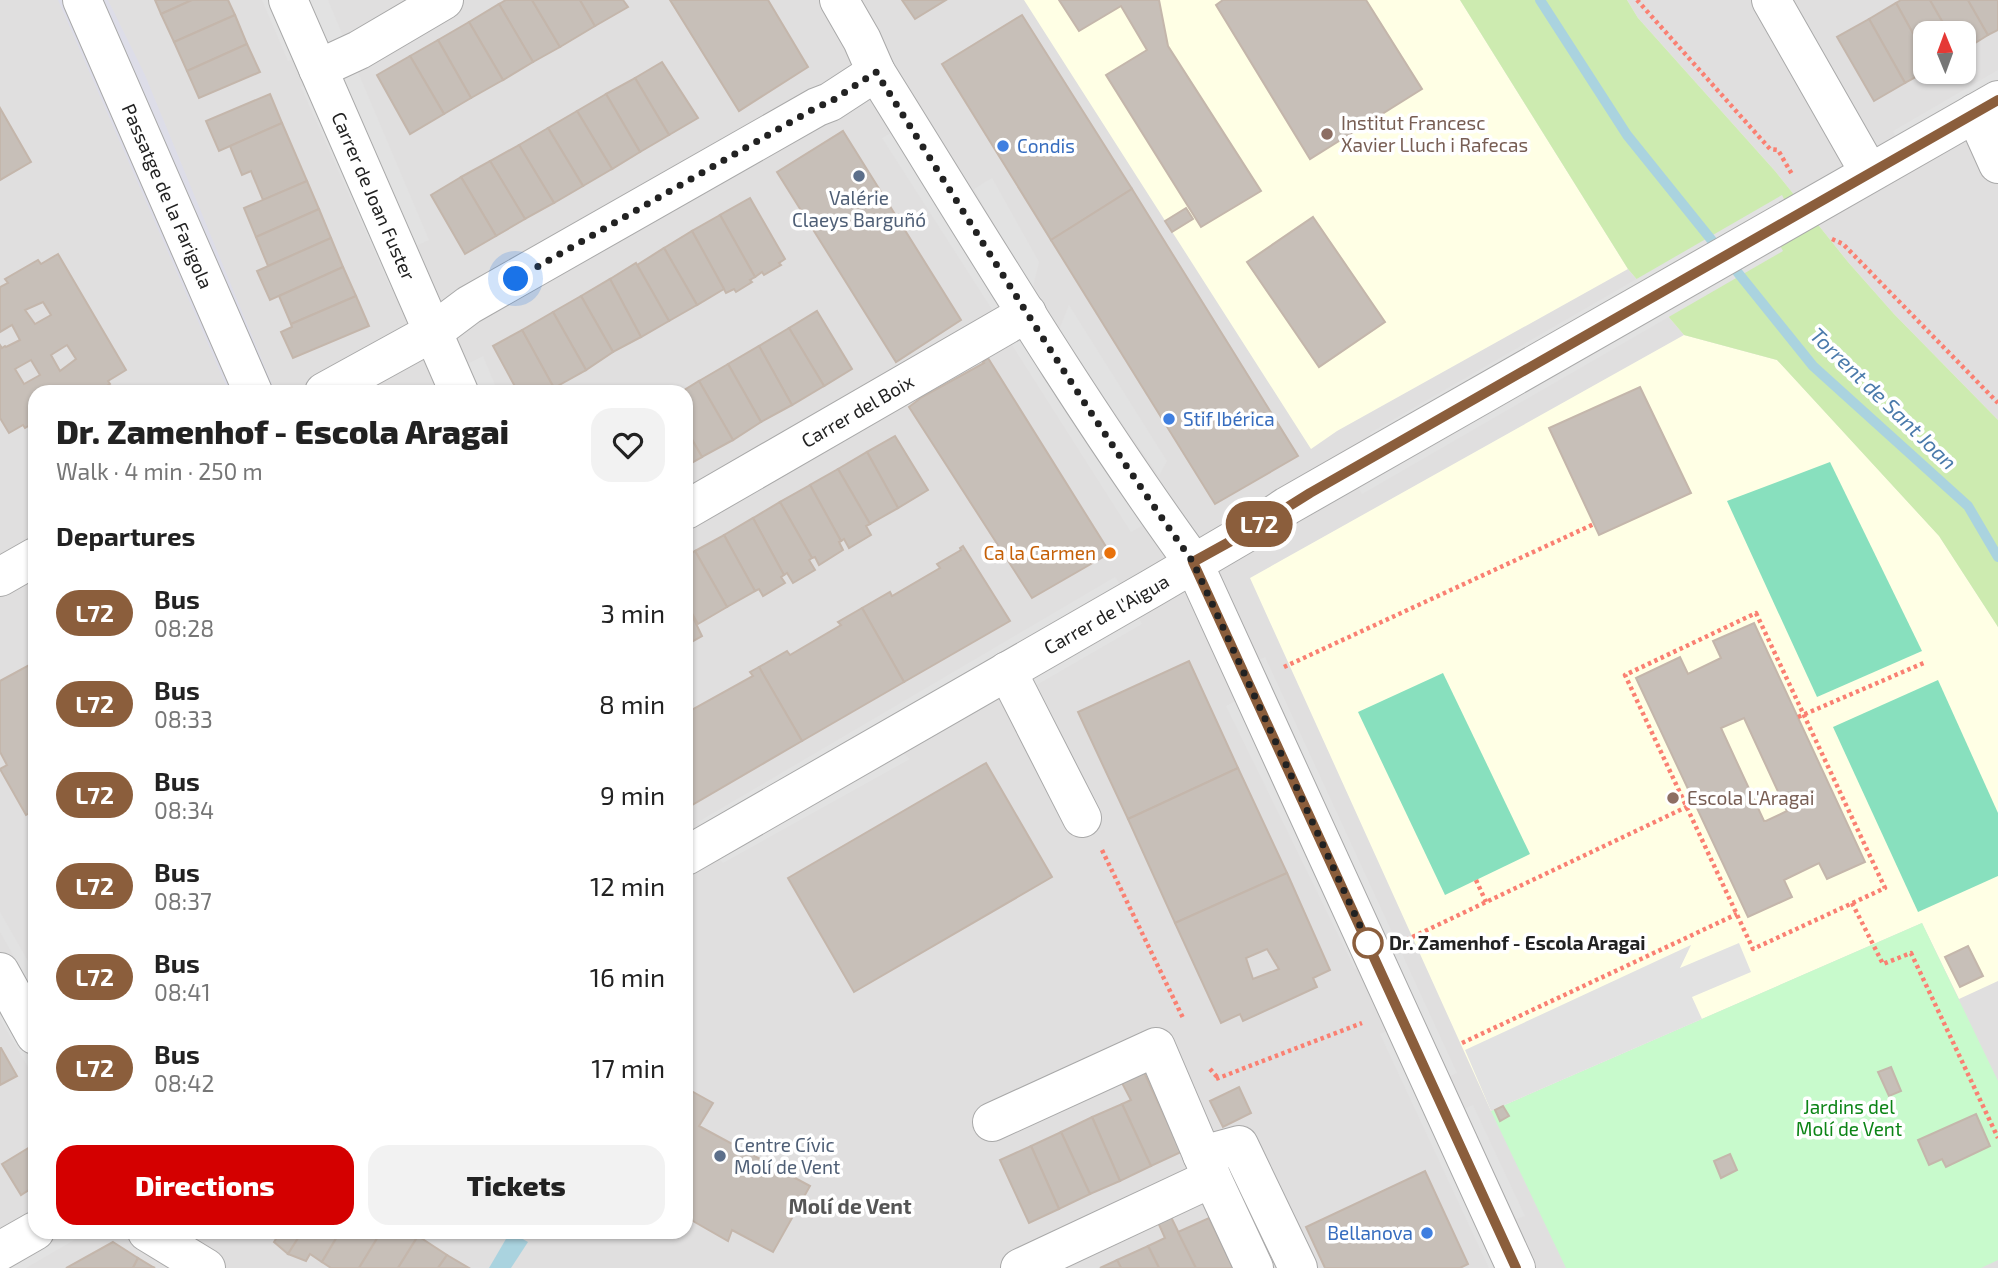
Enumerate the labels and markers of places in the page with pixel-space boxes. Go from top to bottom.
place label: Institut Francesc Xavier Lluch i Rafecas [1341,111,1528,156]
marker: Institut Francesc Xavier Lluch i Rafecas [1319,126,1335,142]
place label: Condis [1017,134,1075,157]
marker: Condis [995,138,1011,154]
marker: Valérie Claeys Barguñó [851,168,867,184]
place label: Valérie Claeys Barguñó [792,186,926,231]
place label: Stif Ibérica [1183,407,1275,430]
marker: Stif Ibérica [1161,411,1177,427]
place label: Ca la Carmen [983,541,1096,564]
marker: Ca la Carmen [1102,545,1118,561]
place label: Escola L'Aragai [1687,786,1814,809]
marker: Escola L'Aragai [1665,790,1681,806]
marker: Dr. Zamenhof - Escola Aragai [1353,928,1383,958]
place label: Dr. Zamenhof - Escola Aragai [1389,931,1646,954]
place label: Centre Cívic Molí de Vent [734,1133,840,1178]
marker: Centre Cívic Molí de Vent [712,1148,728,1164]
place label: Bellanova [1327,1221,1413,1244]
marker: Bellanova [1419,1225,1435,1241]

